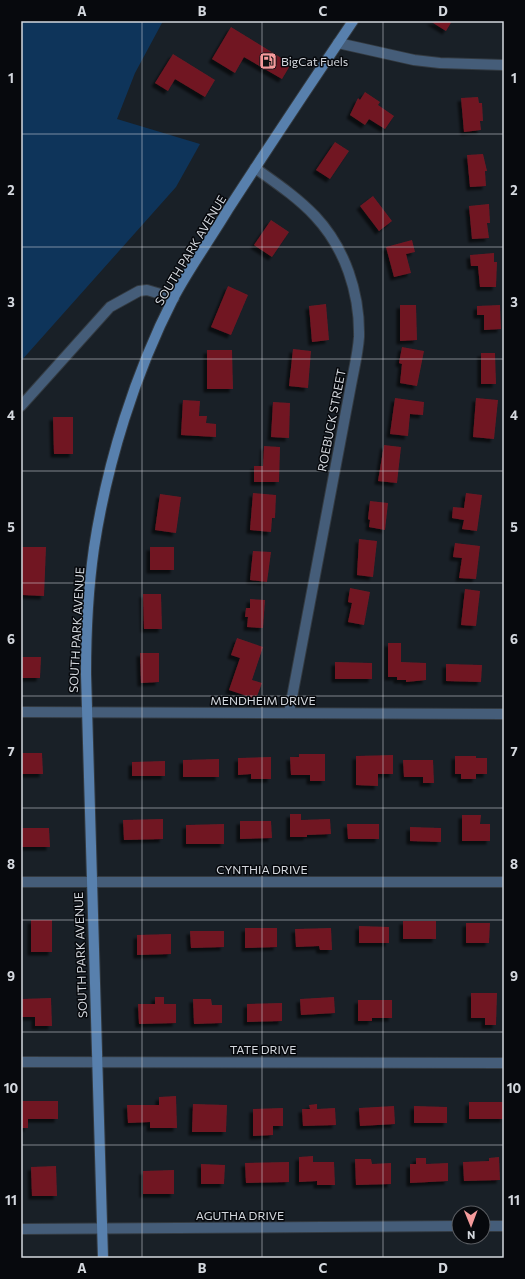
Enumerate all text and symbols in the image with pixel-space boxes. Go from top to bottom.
text: A [77,3,87,19]
text: B [198,3,207,19]
text: C [319,3,328,19]
text: D [438,3,448,19]
fuel station icon: BigCat Fuels [258,51,278,71]
place label: BigCat Fuels [281,54,348,68]
text: 1 [8,70,14,86]
text: 1 [511,70,517,86]
text: 2 [7,182,15,198]
text: 2 [510,182,518,198]
street label: SOUTH PARK AVENUE [152,192,228,308]
text: 3 [7,294,15,310]
text: 3 [510,294,518,310]
street label: ROEBUCK STREET [314,367,348,473]
text: 4 [7,407,15,423]
text: 4 [510,407,518,423]
text: 5 [7,519,15,535]
text: 5 [510,519,518,535]
street label: SOUTH PARK AVENUE [66,567,86,693]
text: 6 [7,631,15,647]
text: 6 [510,631,518,647]
street label: MENDHEIM DRIVE [210,693,316,707]
text: 7 [7,743,15,759]
text: 7 [510,743,518,759]
text: 8 [7,856,15,872]
text: 8 [510,856,518,872]
street label: CYNTHIA DRIVE [216,862,308,876]
street label: SOUTH PARK AVENUE [71,892,89,1018]
text: 9 [7,968,15,984]
text: 9 [510,968,518,984]
street label: TATE DRIVE [230,1042,296,1056]
text: 10 [4,1080,19,1096]
text: 10 [507,1080,522,1096]
text: 11 [5,1192,17,1208]
text: 11 [508,1192,520,1208]
north arrow [451,1205,491,1245]
street label: AGUTHA DRIVE [196,1208,284,1222]
text: N [467,1229,475,1242]
text: A [77,1260,87,1276]
text: B [198,1260,207,1276]
text: C [319,1260,328,1276]
text: D [438,1260,448,1276]

